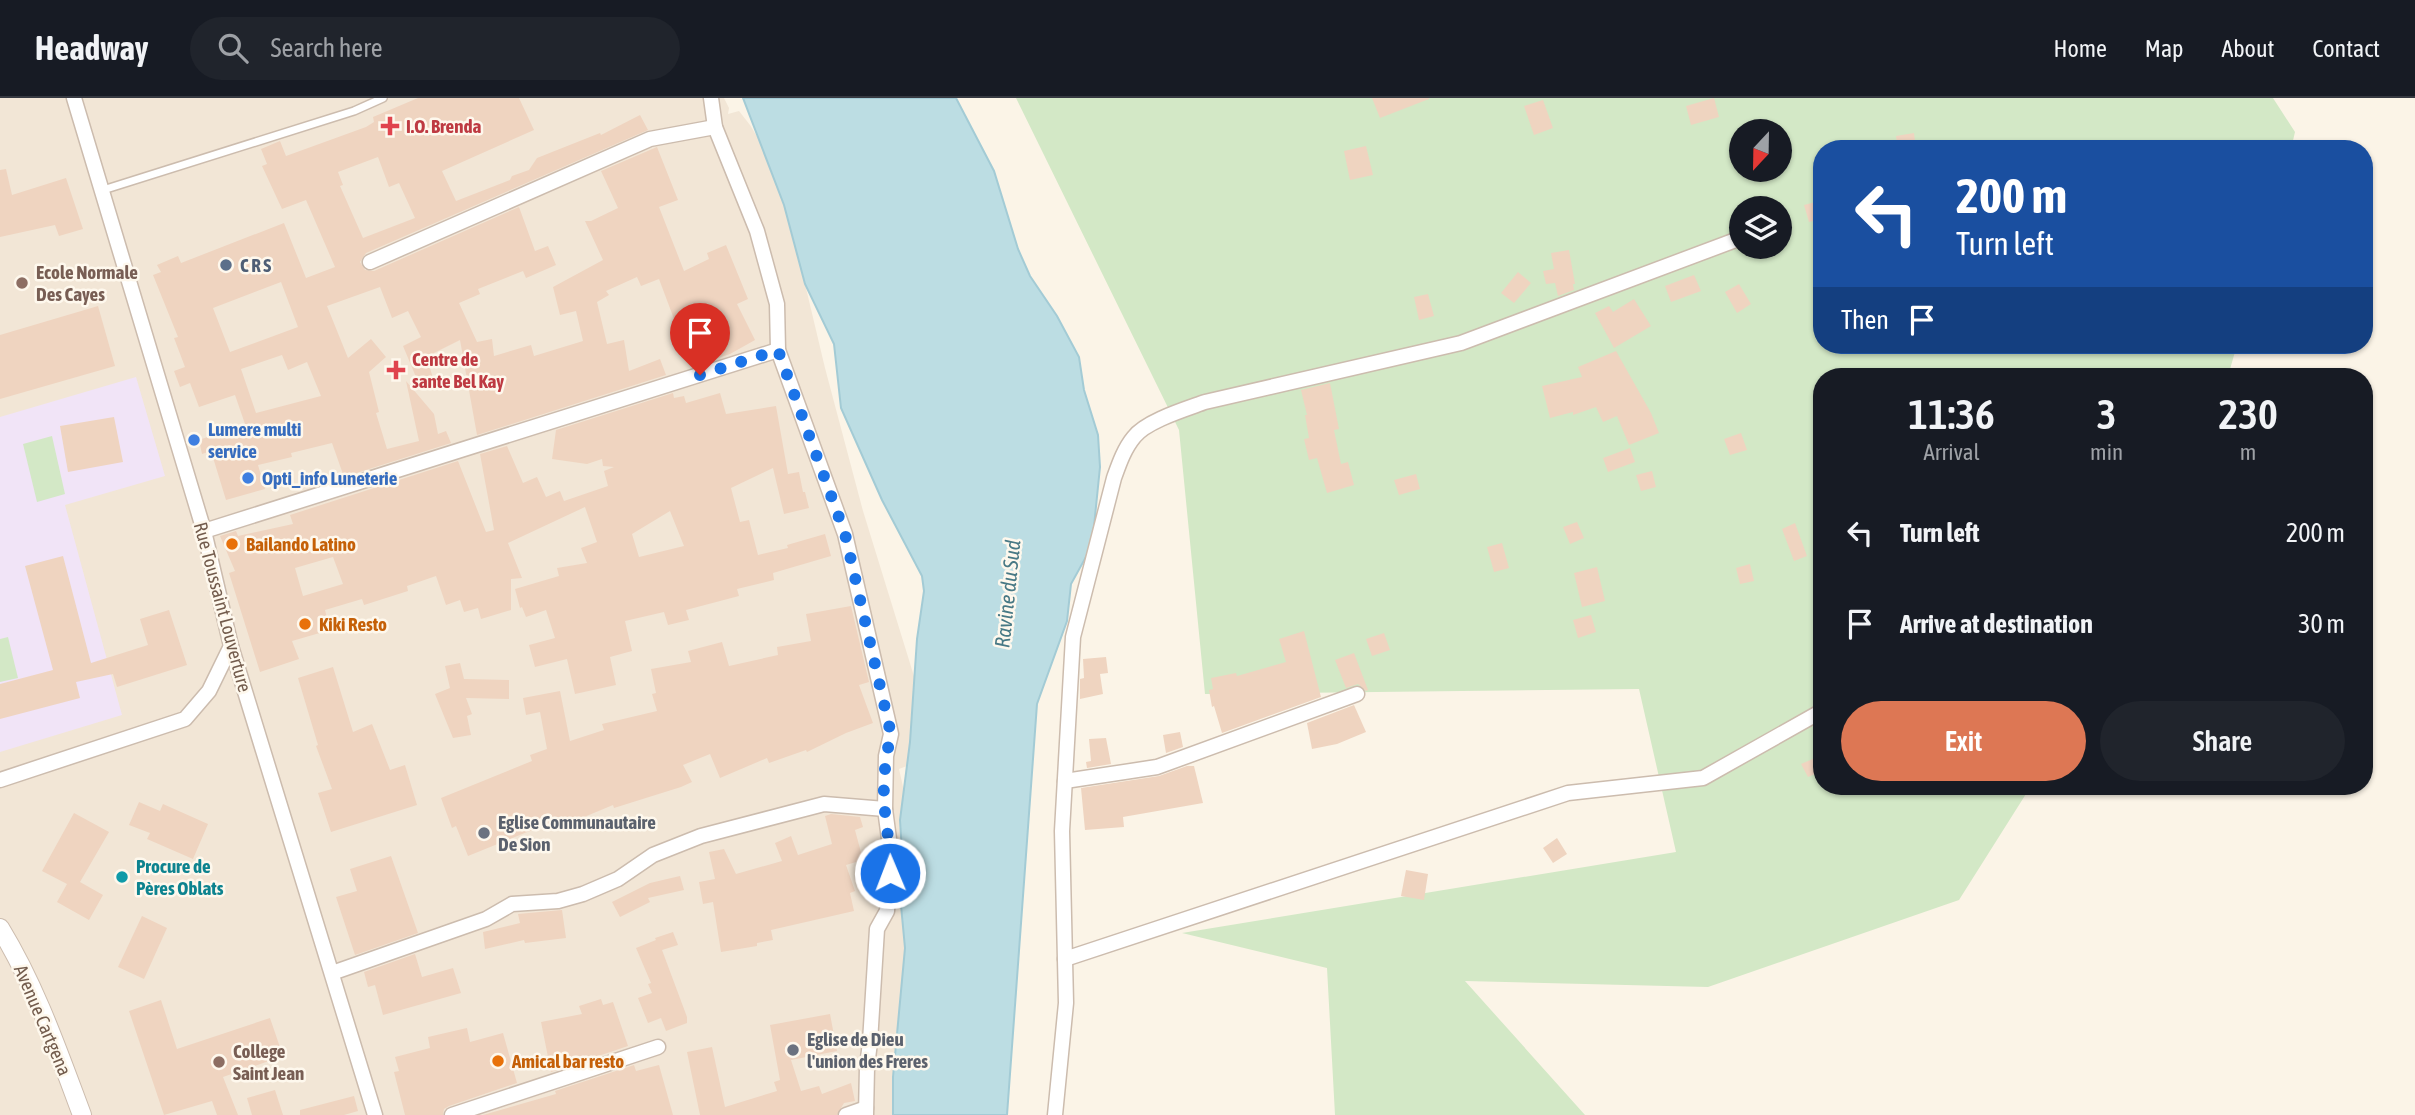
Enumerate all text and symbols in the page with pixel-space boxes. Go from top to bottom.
search box [190,17,680,80]
text: Headway [35,29,148,67]
icon: search [214,29,252,67]
text: Search here [270,33,383,63]
text: Home [2053,35,2107,62]
text: Map [2145,35,2183,62]
text: About [2221,35,2274,62]
text: Contact [2312,35,2380,62]
place label: I.O. Brenda [406,115,481,137]
marker: I.O. Brenda [380,116,400,136]
north arrow [1729,119,1792,182]
map controls [1729,119,1792,259]
text: 200 m [1956,167,2067,223]
icon: left [1841,168,1932,259]
button: layers [1729,196,1792,259]
text: Turn left [1956,225,2054,262]
place label: C R S [240,254,271,276]
marker: C R S [218,257,234,273]
place label: Ecole Normale Des Cayes [36,261,138,305]
marker: Ecole Normale Des Cayes [14,275,30,291]
icon: arrive [1903,301,1941,339]
pin [670,303,730,375]
text: Then [1841,305,1889,335]
icon: arrive [681,314,719,352]
place label: Centre de sante Bel Kay [412,348,504,392]
marker: Centre de sante Bel Kay [386,360,406,380]
text: 11:36 [1908,390,1995,438]
text: 3 [2097,390,2116,438]
text: 230 [2218,390,2278,438]
place label: Lumere multi service [208,418,301,462]
marker: Lumere multi service [186,432,202,448]
text: Arrival [1923,439,1980,465]
text: min [2090,439,2123,465]
text: m [2240,439,2256,465]
place label: Opti_info Luneterie [262,467,398,489]
marker: Opti_info Luneterie [240,470,256,486]
icon: left [1841,514,1879,552]
text: Turn left [1900,518,1980,548]
text: 200 m [2286,518,2345,548]
street label: Rue Toussaint Louverture [190,520,256,694]
place label: Bailando Latino [246,533,356,555]
marker: Bailando Latino [224,536,240,552]
water label: Ravine du Sud [989,539,1025,649]
icon: arrive [1841,605,1879,643]
text: Arrive at destination [1900,609,2093,639]
text: 30 m [2298,609,2345,639]
place label: Kiki Resto [319,613,387,635]
marker: Kiki Resto [297,616,313,632]
button: Exit [1841,701,2086,781]
button: Share [2100,701,2345,781]
place label: Eglise Communautaire De Sion [498,811,656,855]
marker: Eglise Communautaire De Sion [476,825,492,841]
position arrow [853,836,927,910]
place label: Procure de Pères Oblats [136,855,224,899]
marker: Procure de Pères Oblats [114,869,130,885]
street label: Avenue Cartgena [10,961,76,1079]
place label: Eglise de Dieu l'union des Freres [807,1028,928,1072]
place label: College Saint Jean [233,1040,304,1084]
marker: Eglise de Dieu l'union des Freres [785,1042,801,1058]
place label: Amical bar resto [511,1050,624,1072]
marker: Amical bar resto [490,1053,506,1069]
marker: College Saint Jean [211,1054,227,1070]

